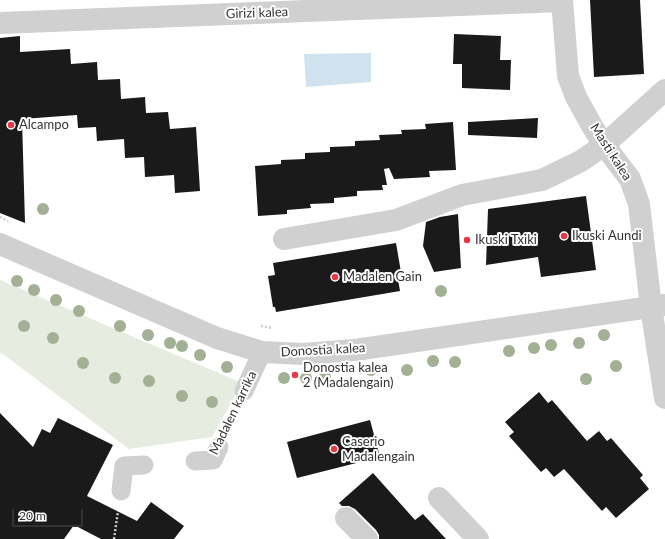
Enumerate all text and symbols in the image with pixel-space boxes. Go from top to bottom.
street label: Girizi kalea [226,4,288,22]
place label: Alcampo [19,117,69,133]
marker: Alcampo [6,120,16,130]
street label: Masti kalea [587,121,635,183]
place label: Ikuski Aundi [572,228,642,244]
marker: Ikuski Aundi [559,231,569,241]
place label: Ikuski Txiki [475,232,537,248]
marker: Ikuski Txiki [462,235,472,245]
place label: Madalen Gain [343,269,422,285]
marker: Madalen Gain [330,272,340,282]
street label: Donostia kalea [280,340,366,360]
place label: Donostia kalea 2 (Madalengain) [303,360,393,391]
street label: Madalen karrika [206,369,260,457]
marker: Donostia kalea 2 (Madalengain) [290,370,300,380]
place label: Caserio Madalengain [342,434,415,465]
marker: Caserio Madalengain [329,444,339,454]
scale bar [14,501,85,527]
text: 20 m [19,508,46,523]

